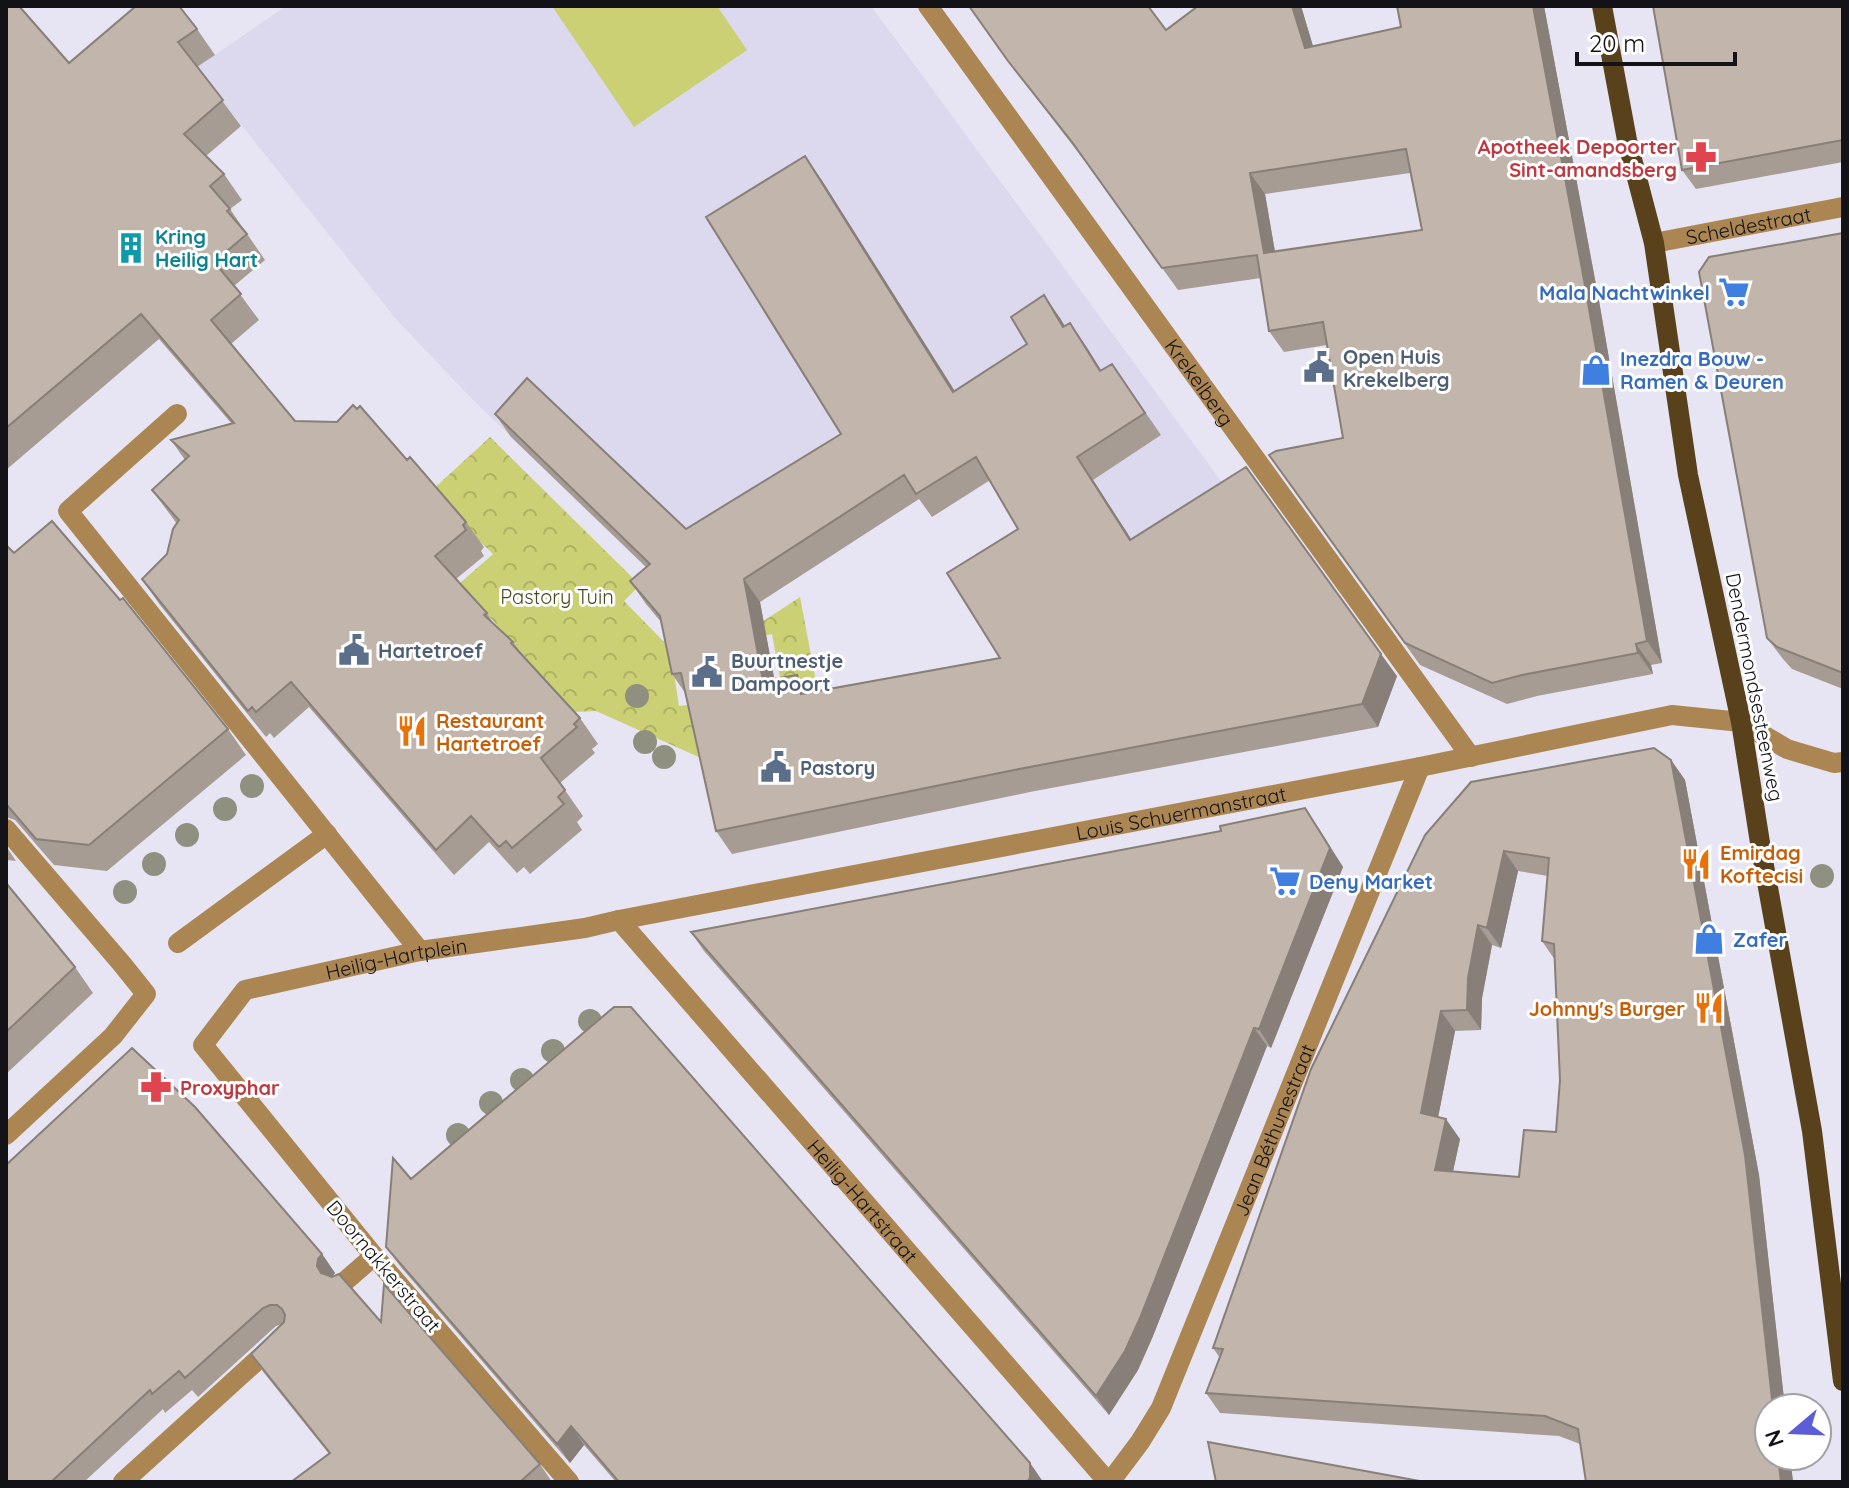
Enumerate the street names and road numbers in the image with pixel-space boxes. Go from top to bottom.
street label: Scheldestraat [1684,201,1813,249]
street label: Krekelberg [1160,334,1240,430]
street label: Dendermondsesteenweg [1721,571,1789,803]
street label: Louis Schuermanstraat [1074,780,1288,845]
street label: Heilig-Hartplein [323,932,469,984]
street label: Jean Béthunestraat [1227,1040,1319,1220]
street label: Heilig-Hartstraat [803,1134,924,1268]
street label: Doornakkerstraat [321,1195,447,1337]

